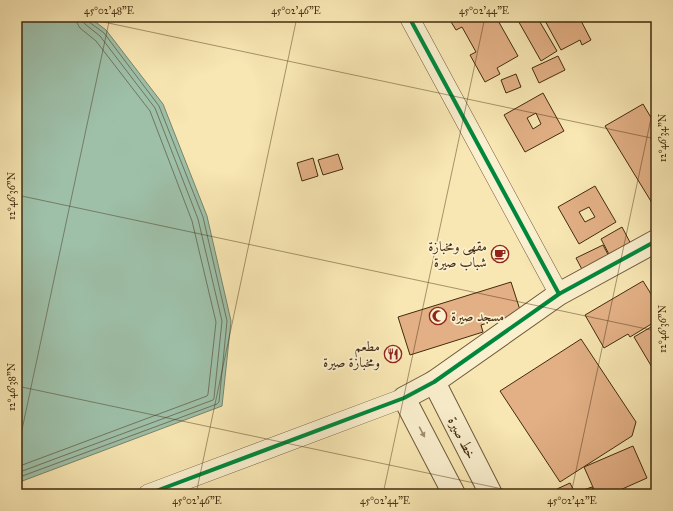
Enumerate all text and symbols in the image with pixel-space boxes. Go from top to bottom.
text: 45°02'48"E [84,5,134,17]
text: 45°02'46"E [271,5,321,17]
text: 45°02'44"E [459,5,509,17]
text: 12°46'34"N [657,113,669,162]
text: 12°46'36"N [6,172,18,220]
place label: مقهى ومخبازة شباب صيرة [428,238,487,271]
cafe icon: مقهى ومخبازة شباب صيرة [490,244,510,264]
text: 12°46'36"N [657,305,669,353]
mosque icon: مسجد صيرة [428,306,448,326]
place label: مسجد صيرة [451,308,504,325]
place label: مطعم ومخبازة صيرة [323,338,380,371]
restaurant icon: مطعم ومخبازة صيرة [383,344,403,364]
text: 12°46'38"N [6,362,18,411]
street label: خط صيرة [444,414,480,462]
one-way arrow [419,427,425,438]
text: 45°02'46"E [172,495,222,507]
text: 45°02'44"E [360,495,410,507]
text: 45°02'42"E [547,495,597,507]

